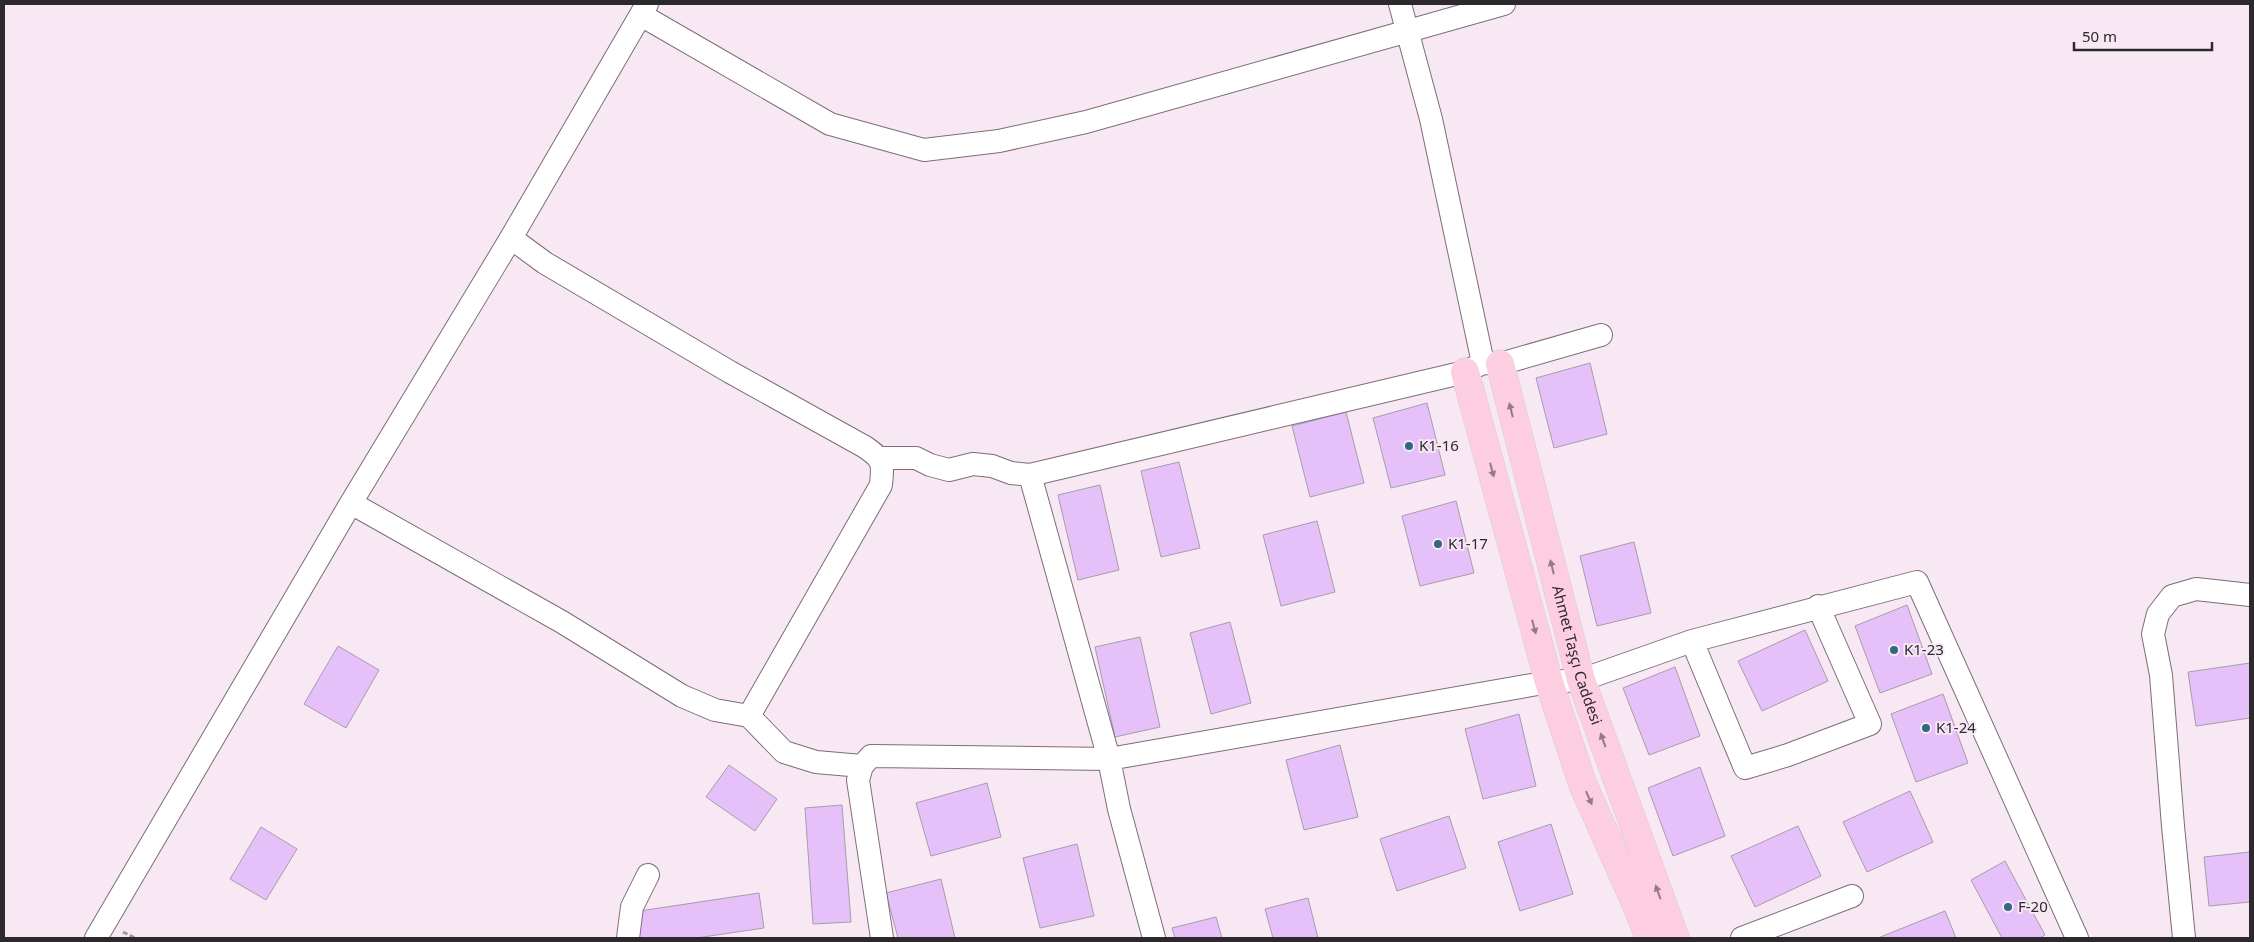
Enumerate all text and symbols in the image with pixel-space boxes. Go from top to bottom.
scale bar [2074,20,2212,52]
text: 50 m [2082,26,2117,46]
one-way arrow [1507,402,1515,417]
place label: K1-16 [1419,435,1459,455]
marker: K1-16 [1403,440,1415,452]
one-way arrow [1488,462,1496,477]
place label: K1-17 [1448,533,1488,553]
marker: K1-17 [1432,538,1444,550]
one-way arrow [1548,560,1556,575]
street label: Ahmet Taşçı Caddesi [1548,583,1607,727]
one-way arrow [1531,619,1539,634]
place label: K1-23 [1904,639,1944,659]
marker: K1-23 [1888,644,1900,656]
place label: K1-24 [1936,717,1976,737]
marker: K1-24 [1920,722,1932,734]
one-way arrow [1599,732,1606,747]
one-way arrow [1585,791,1593,805]
one-way arrow [1654,885,1661,900]
place label: F-20 [2018,896,2048,916]
marker: F-20 [2002,901,2014,913]

